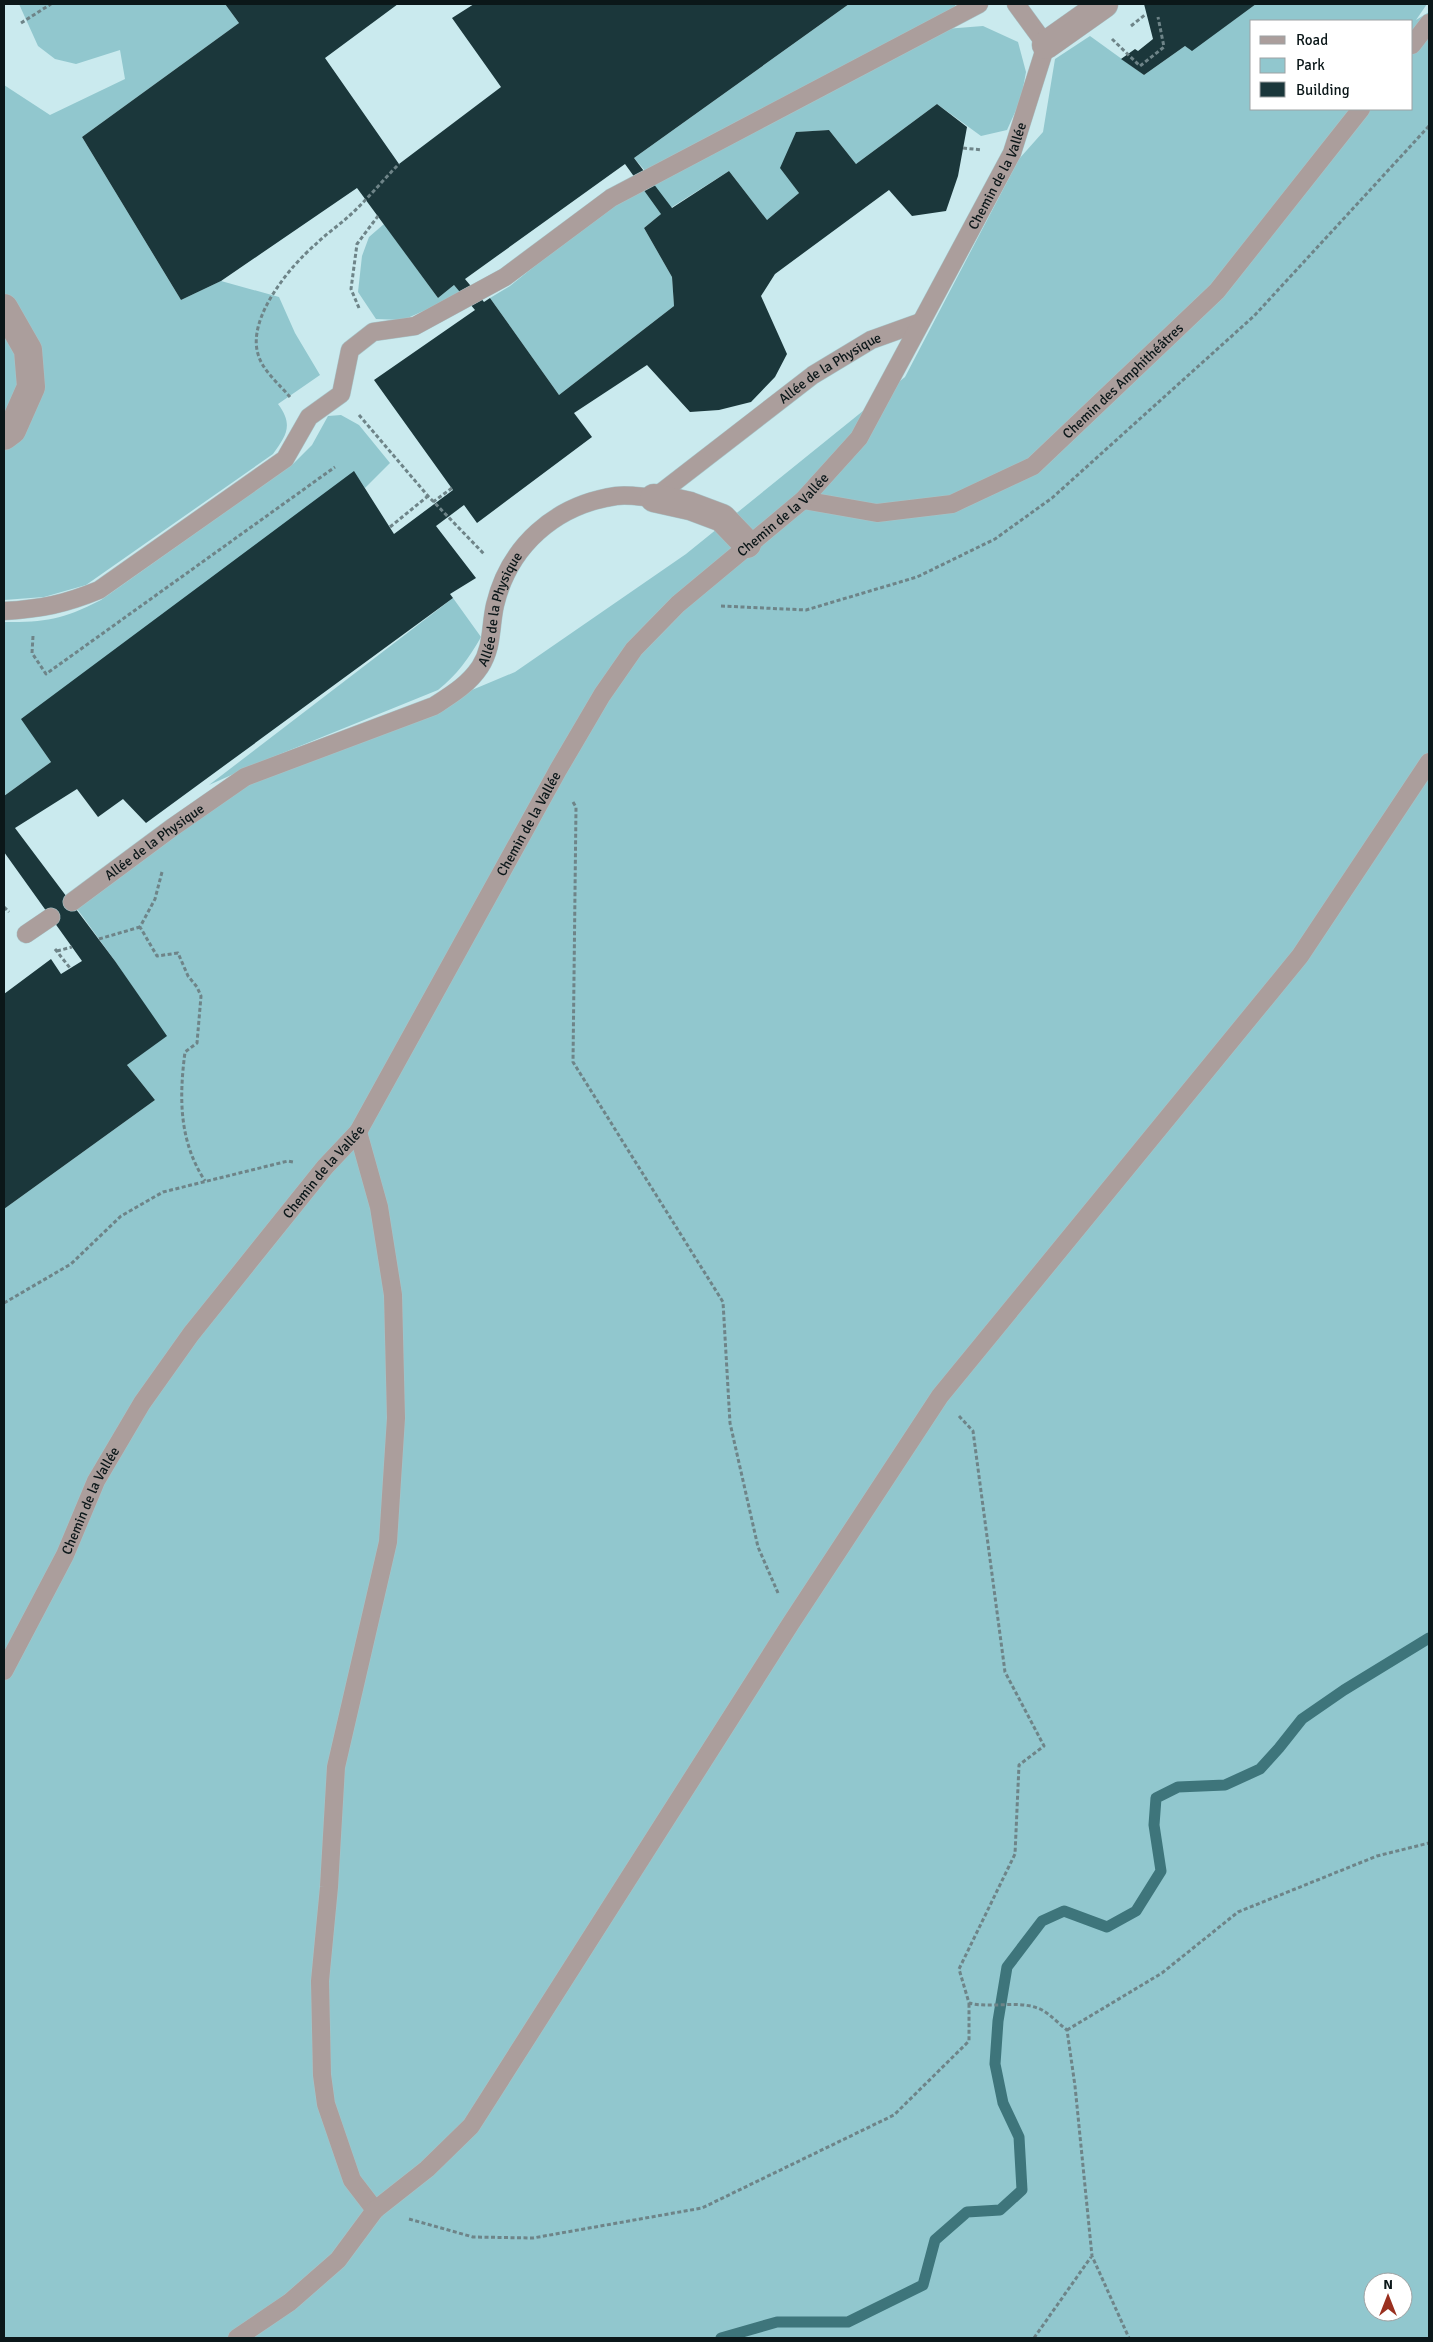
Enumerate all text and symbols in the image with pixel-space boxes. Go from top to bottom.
legend [1250,20,1413,110]
text: Road [1296,31,1328,49]
text: Park [1296,56,1325,74]
text: Building [1296,81,1350,99]
street label: Chemin de la Vallée [964,120,1030,232]
street label: Chemin des Amphithéâtres [1059,319,1187,442]
street label: Allée de la Physique [775,329,883,407]
street label: Chemin de la Vallée [733,469,832,560]
street label: Allée de la Physique [474,548,526,669]
street label: Chemin de la Vallée [493,768,564,879]
street label: Allée de la Physique [101,800,207,884]
street label: Chemin de la Vallée [279,1123,368,1222]
street label: Chemin de la Vallée [58,1444,123,1557]
north arrow [1363,2272,1413,2322]
text: N [1383,2276,1393,2293]

